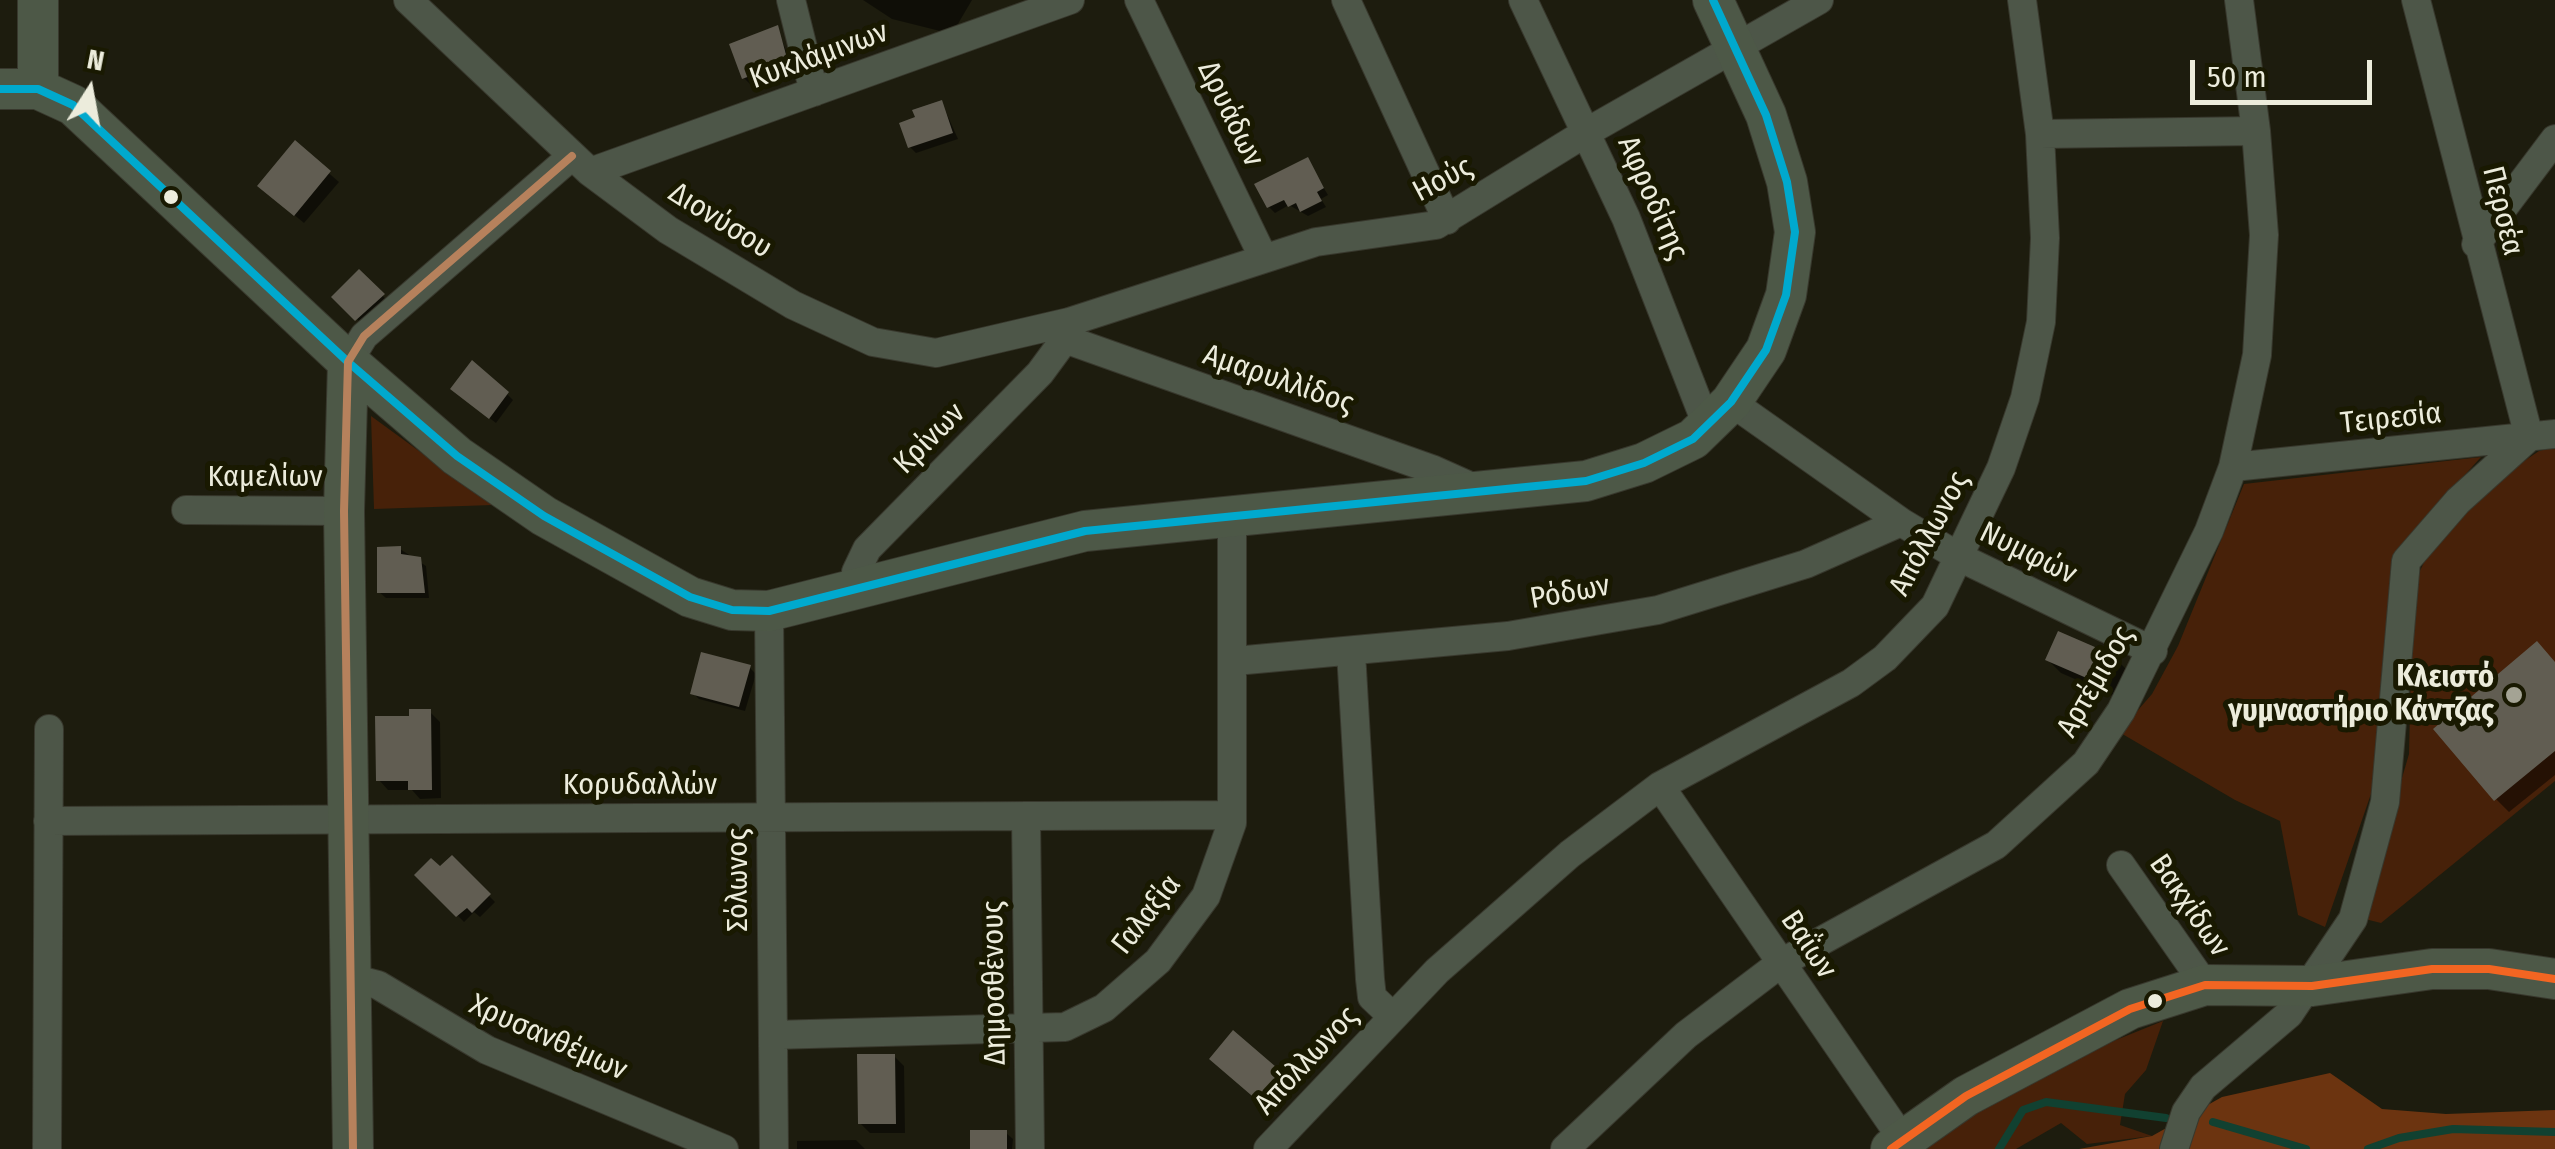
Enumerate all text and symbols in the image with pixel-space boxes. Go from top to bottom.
street label: Κυκλάμινων [745,14,893,98]
north arrow [40,40,140,140]
scale bar [2195,40,2378,102]
text: N [84,42,107,78]
street label: Δρυάδων [1189,56,1271,172]
text: 50 m [2207,59,2267,95]
street label: Αφροδίτης [1609,131,1695,265]
street label: Ηούς [1407,150,1479,210]
street label: Περσέα [2474,163,2530,259]
street label: Διονύσου [662,175,778,267]
unlabelled marker [161,187,181,207]
street label: Αμαρυλλίδος [1198,337,1358,423]
street label: Κρίνων [887,396,973,482]
street label: Tειρεσία [2339,396,2443,442]
street label: Καμελίων [207,460,323,496]
street label: Απόλλωνος [1882,466,1978,602]
street label: Νυμφών [1974,515,2082,593]
street label: Ρόδων [1527,568,1613,618]
street label: Αρτέμιδος [2050,620,2142,744]
place label: Κλειστό γυμναστήριο Κάντζας [2228,660,2494,730]
marker: Κλειστό γυμναστήριο Κάντζας [2503,684,2525,706]
street label: Κορυδαλλών [563,768,717,804]
street label: Σόλωνος [721,828,757,932]
street label: Βακχίδων [2141,848,2237,964]
street label: Γαλαξία [1105,868,1189,962]
street label: Δημοσθένους [976,900,1014,1066]
street label: Βαΐων [1772,904,1844,986]
street label: Χρυσανθέμων [463,987,633,1089]
unlabelled marker [2145,991,2165,1011]
street label: Απόλλωνος [1248,999,1366,1123]

